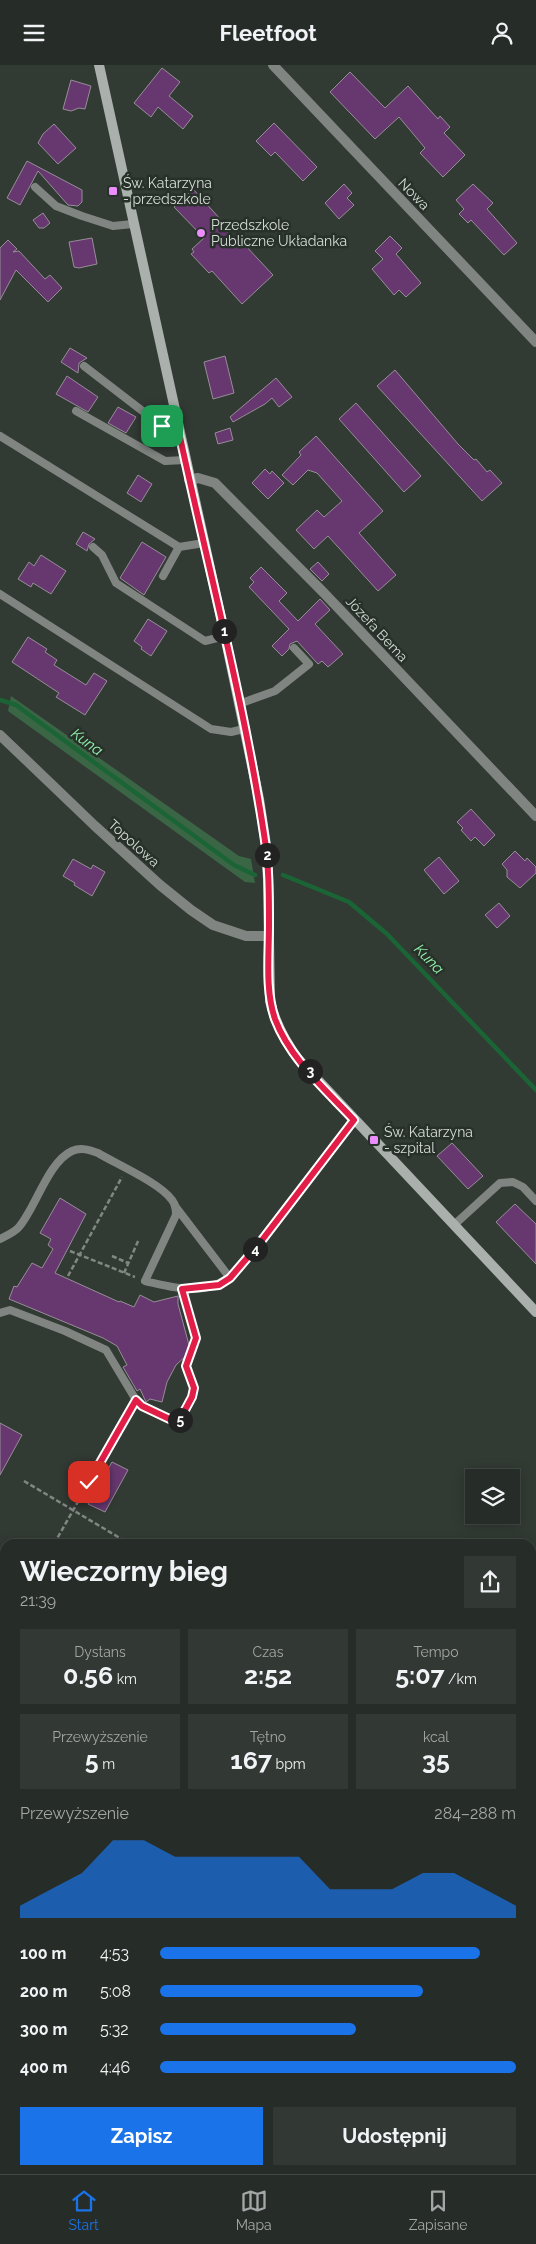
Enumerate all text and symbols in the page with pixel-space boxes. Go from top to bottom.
icon: menu [20,19,48,47]
icon: person [488,19,516,47]
text: Fleetfoot [219,20,317,46]
place label: Św. Katarzyna - przedszkole [123,174,212,207]
street label: Nowa [395,175,433,213]
marker: Św. Katarzyna - przedszkole [107,185,119,197]
place label: Przedszkole Publiczne Układanka [211,217,347,249]
marker: Przedszkole Publiczne Układanka [195,227,207,239]
pin [141,405,183,447]
icon: arrive [148,412,176,440]
street label: Józefa Bema [343,593,411,665]
pin: 1 [212,619,236,643]
text: 1 [221,623,228,639]
water label: Kuna [68,724,106,760]
street label: Topolowa [105,816,163,870]
pin: 2 [254,843,280,867]
text: 2 [264,847,271,863]
water label: Kuna [410,940,448,978]
pin: 3 [298,1059,322,1083]
text: 3 [307,1063,314,1079]
place label: Św. Katarzyna - szpital [384,1123,473,1156]
marker: Św. Katarzyna - szpital [368,1134,380,1146]
pin: 4 [242,1237,268,1261]
text: 4 [252,1241,260,1257]
pin: 5 [168,1407,192,1433]
text: 5 [177,1412,184,1428]
pin [68,1461,110,1503]
icon: check [75,1468,103,1496]
map controls [465,1469,520,1524]
button: layers [465,1469,520,1524]
text: Wieczorny bieg [20,1555,228,1588]
button: share [464,1556,516,1608]
text: 21:39 [20,1591,56,1610]
text: Dystans [74,1644,126,1660]
text: Czas [253,1644,283,1660]
text: Tempo [413,1644,459,1660]
text: 0.56 [63,1660,113,1690]
text: 2:52 [244,1660,292,1690]
text: 5:07 [395,1660,445,1690]
text: km [113,1671,137,1687]
text: /km [445,1671,477,1687]
text: Przewyższenie [52,1729,148,1745]
text: Tętno [250,1729,286,1745]
text: kcal [423,1729,449,1745]
text: 5 [85,1745,99,1775]
text: 167 [230,1745,272,1775]
text: 35 [422,1745,450,1775]
text: m [99,1756,115,1772]
text: bpm [272,1756,306,1772]
text: Przewyższenie [20,1804,129,1823]
text: 284–288 m [434,1804,516,1823]
text: 100 m [20,1944,66,1963]
text: 4:53 [100,1944,129,1963]
text: 200 m [20,1982,67,2001]
text: 5:08 [100,1982,131,2001]
text: 300 m [20,2020,67,2039]
text: 5:32 [100,2020,129,2039]
text: 400 m [20,2058,68,2077]
text: 4:46 [100,2058,130,2077]
button: Zapisz [20,2107,263,2165]
button: Udostępnij [273,2107,516,2165]
tab: Start [68,2187,99,2233]
tab: Mapa [236,2187,272,2233]
tab: Zapisane [409,2187,468,2233]

